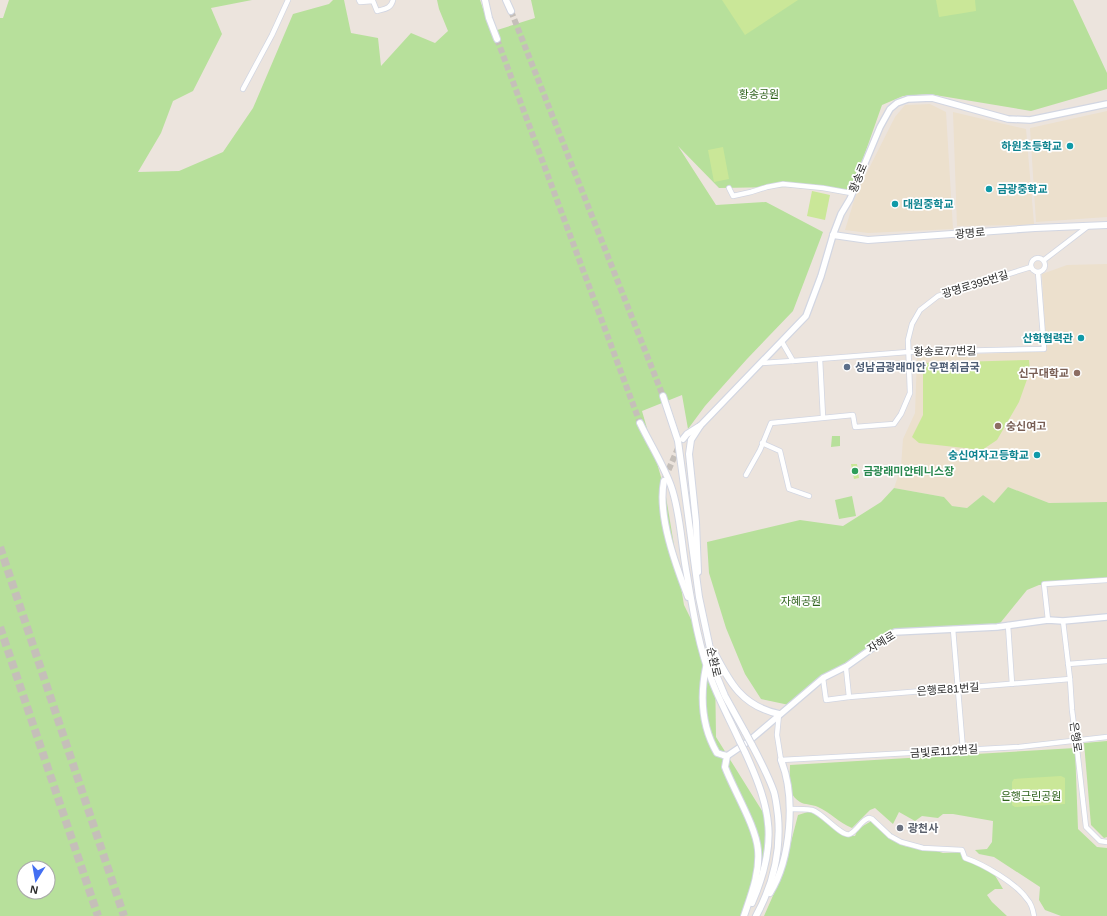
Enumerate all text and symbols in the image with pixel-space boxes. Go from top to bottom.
park label: 황송공원 [739,88,779,100]
place label: 하원초등학교 [1001,140,1062,152]
marker: 하원초등학교 [1065,141,1075,151]
street label: 황송로 [847,162,869,194]
place label: 금광중학교 [997,183,1048,195]
marker: 금광중학교 [984,184,994,194]
place label: 대원중학교 [903,198,954,210]
marker: 대원중학교 [890,199,900,209]
street label: 광명로 [954,226,986,240]
street label: 광명로395번길 [940,268,1010,300]
place label: 산학협력관 [1022,332,1073,344]
marker: 산학협력관 [1076,333,1086,343]
street label: 황송로77번길 [913,344,977,358]
place label: 성남금광래미안 우편취금국 [855,361,980,373]
marker: 성남금광래미안 우편취금국 [842,362,852,372]
place label: 신구대학교 [1018,367,1069,379]
marker: 신구대학교 [1072,368,1082,378]
place label: 숭신여고 [1006,420,1046,432]
marker: 숭신여고 [993,421,1003,431]
place label: 숭신여자고등학교 [948,449,1029,461]
marker: 숭신여자고등학교 [1032,450,1042,460]
place label: 금광래미안테니스장 [863,465,954,477]
marker: 금광래미안테니스장 [850,466,860,476]
park label: 자혜공원 [781,595,821,607]
street label: 자혜로 [865,629,897,655]
street label: 순환로 [705,646,723,678]
street label: 은행로81번길 [916,681,980,697]
street label: 은행로 [1068,721,1084,753]
street label: 금빛로112번길 [910,743,978,759]
park label: 은행근린공원 [1001,790,1061,802]
place label: 광천사 [908,822,938,834]
marker: 광천사 [895,823,905,833]
north arrow [16,860,56,900]
text: N [29,883,39,896]

